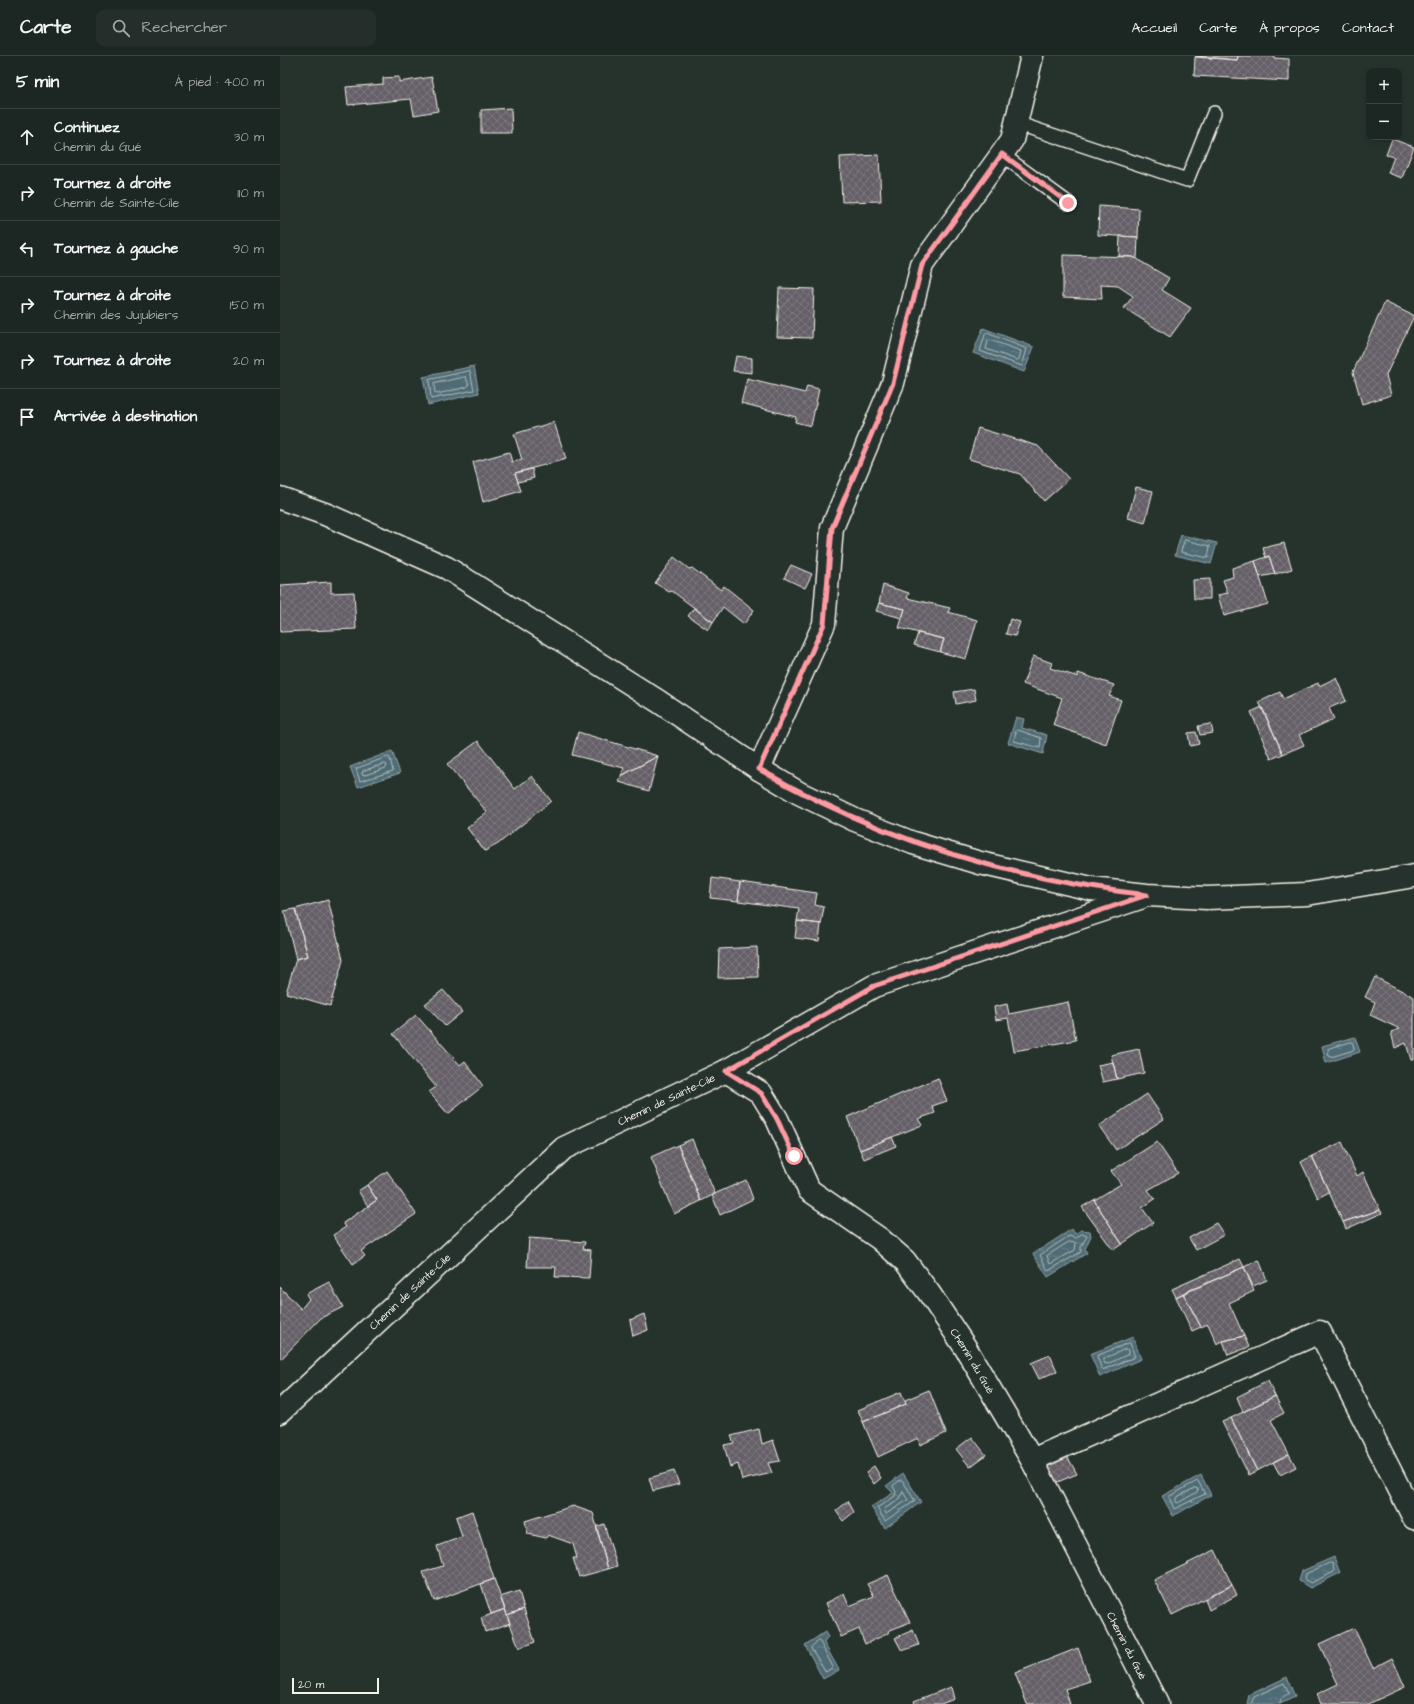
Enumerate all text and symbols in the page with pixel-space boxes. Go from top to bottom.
search box [96,10,376,46]
text: Carte [20,14,72,41]
icon: search [110,17,132,39]
text: Rechercher [142,17,227,38]
text: Accueil [1132,18,1177,38]
text: Carte [1199,18,1237,38]
text: À propos [1259,18,1320,38]
text: Contact [1342,18,1394,38]
map controls [1366,68,1402,140]
button: + [1366,68,1402,104]
text: 5 min [16,70,59,94]
text: À pied · 400 m [175,73,264,91]
button: − [1366,104,1402,140]
text: Continuez [54,117,120,138]
icon: ahead [16,126,38,148]
text: 30 m [234,128,264,146]
text: Chemin du Gué [54,138,142,156]
text: Tournez à droite [54,173,171,194]
icon: right [16,182,38,204]
text: 110 m [237,184,264,202]
text: Chemin de Sainte-Cile [54,194,179,212]
route end [1059,194,1077,212]
icon: left [16,238,38,260]
text: Tournez à gauche [54,238,178,259]
text: 90 m [233,240,264,258]
text: Tournez à droite [54,285,171,306]
icon: right [16,294,38,316]
text: 150 m [230,296,264,314]
text: Chemin des Jujubiers [54,306,178,324]
icon: right [16,350,38,372]
text: Tournez à droite [54,350,171,371]
text: 20 m [233,352,264,370]
icon: arrive [16,406,38,428]
text: Arrivée à destination [54,406,197,427]
street label: Chemin de Sainte-Cile [615,1070,718,1129]
route start [785,1147,803,1165]
street label: Chemin de Sainte-Cile [366,1250,454,1333]
street label: Chemin du Gué [947,1325,998,1397]
street label: Chemin du Gué [1103,1609,1150,1682]
scale bar [292,1676,379,1695]
text: 20 m [298,1677,324,1692]

